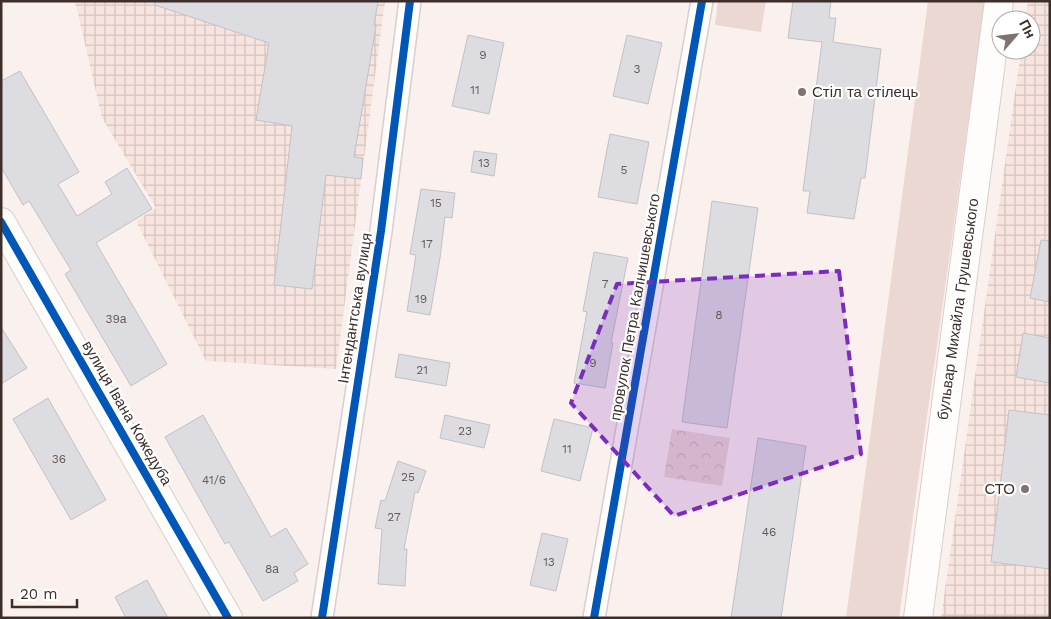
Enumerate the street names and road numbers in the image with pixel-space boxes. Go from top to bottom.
street label: провулок Петра Калнишевського [606,192,664,422]
street label: бульвар Михайла Грушевського [934,197,982,421]
street label: Інтендантська вулиця [334,231,376,385]
street label: вулиця Івана Кожедуба [78,338,176,489]

